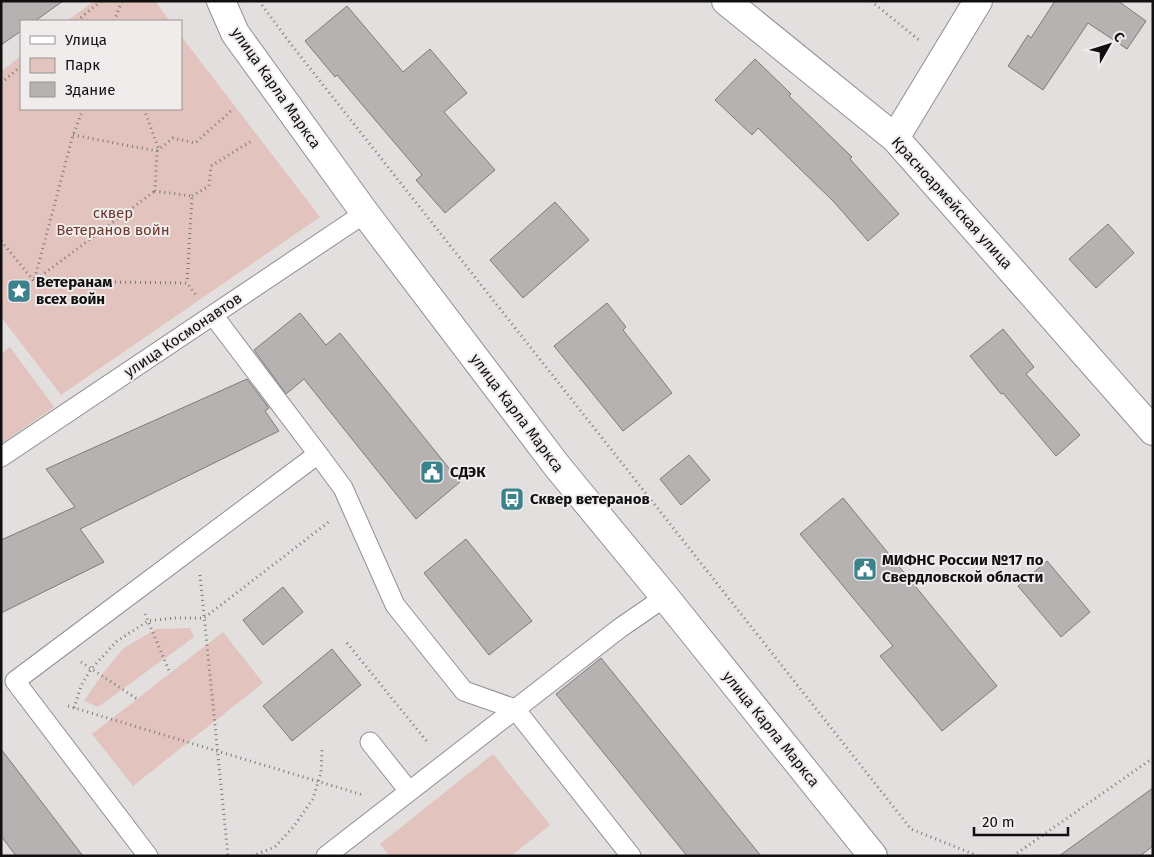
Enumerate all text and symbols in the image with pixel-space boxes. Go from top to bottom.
legend [20,20,182,110]
north arrow [1084,20,1134,70]
street label: улица Карла Маркса [227,24,325,152]
text: С [1110,29,1128,46]
text: Улица [65,31,107,49]
text: Парк [65,56,100,74]
text: Здание [65,81,115,99]
street label: Красноармейская улица [888,133,1016,273]
park label: сквер Ветеранов войн [56,204,170,239]
place label: Ветеранам всех войн [36,273,112,308]
place icon: Ветеранам всех войн [6,278,32,304]
street label: улица Космонавтов [121,289,245,381]
street label: улица Карла Маркса [467,350,567,476]
public building icon: СДЭК [419,459,445,485]
place label: СДЭК [450,463,486,481]
bus stop icon: Сквер ветеранов [499,486,525,512]
place label: Сквер ветеранов [530,490,650,508]
place label: МИФНС России №17 по Свердловской области [882,551,1044,586]
public building icon: МИФНС России №17 по Свердловской области [852,556,878,582]
street label: улица Карла Маркса [719,667,823,791]
scale bar [974,804,1068,836]
text: 20 m [982,813,1015,831]

